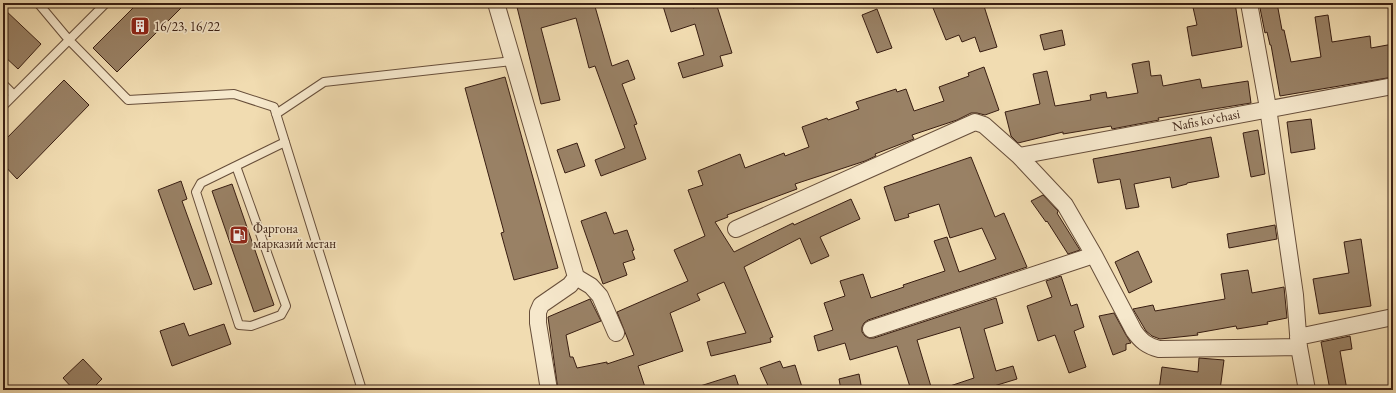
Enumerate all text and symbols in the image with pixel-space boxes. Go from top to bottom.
building icon: 16/23, 16/22 [129,15,151,37]
place label: 16/23, 16/22 [154,18,221,35]
street label: Nafis koʻchasi [1171,105,1241,135]
place label: Фаргона марказий метан [253,220,336,252]
fuel station icon: Фаргона марказий метан [228,224,250,246]

